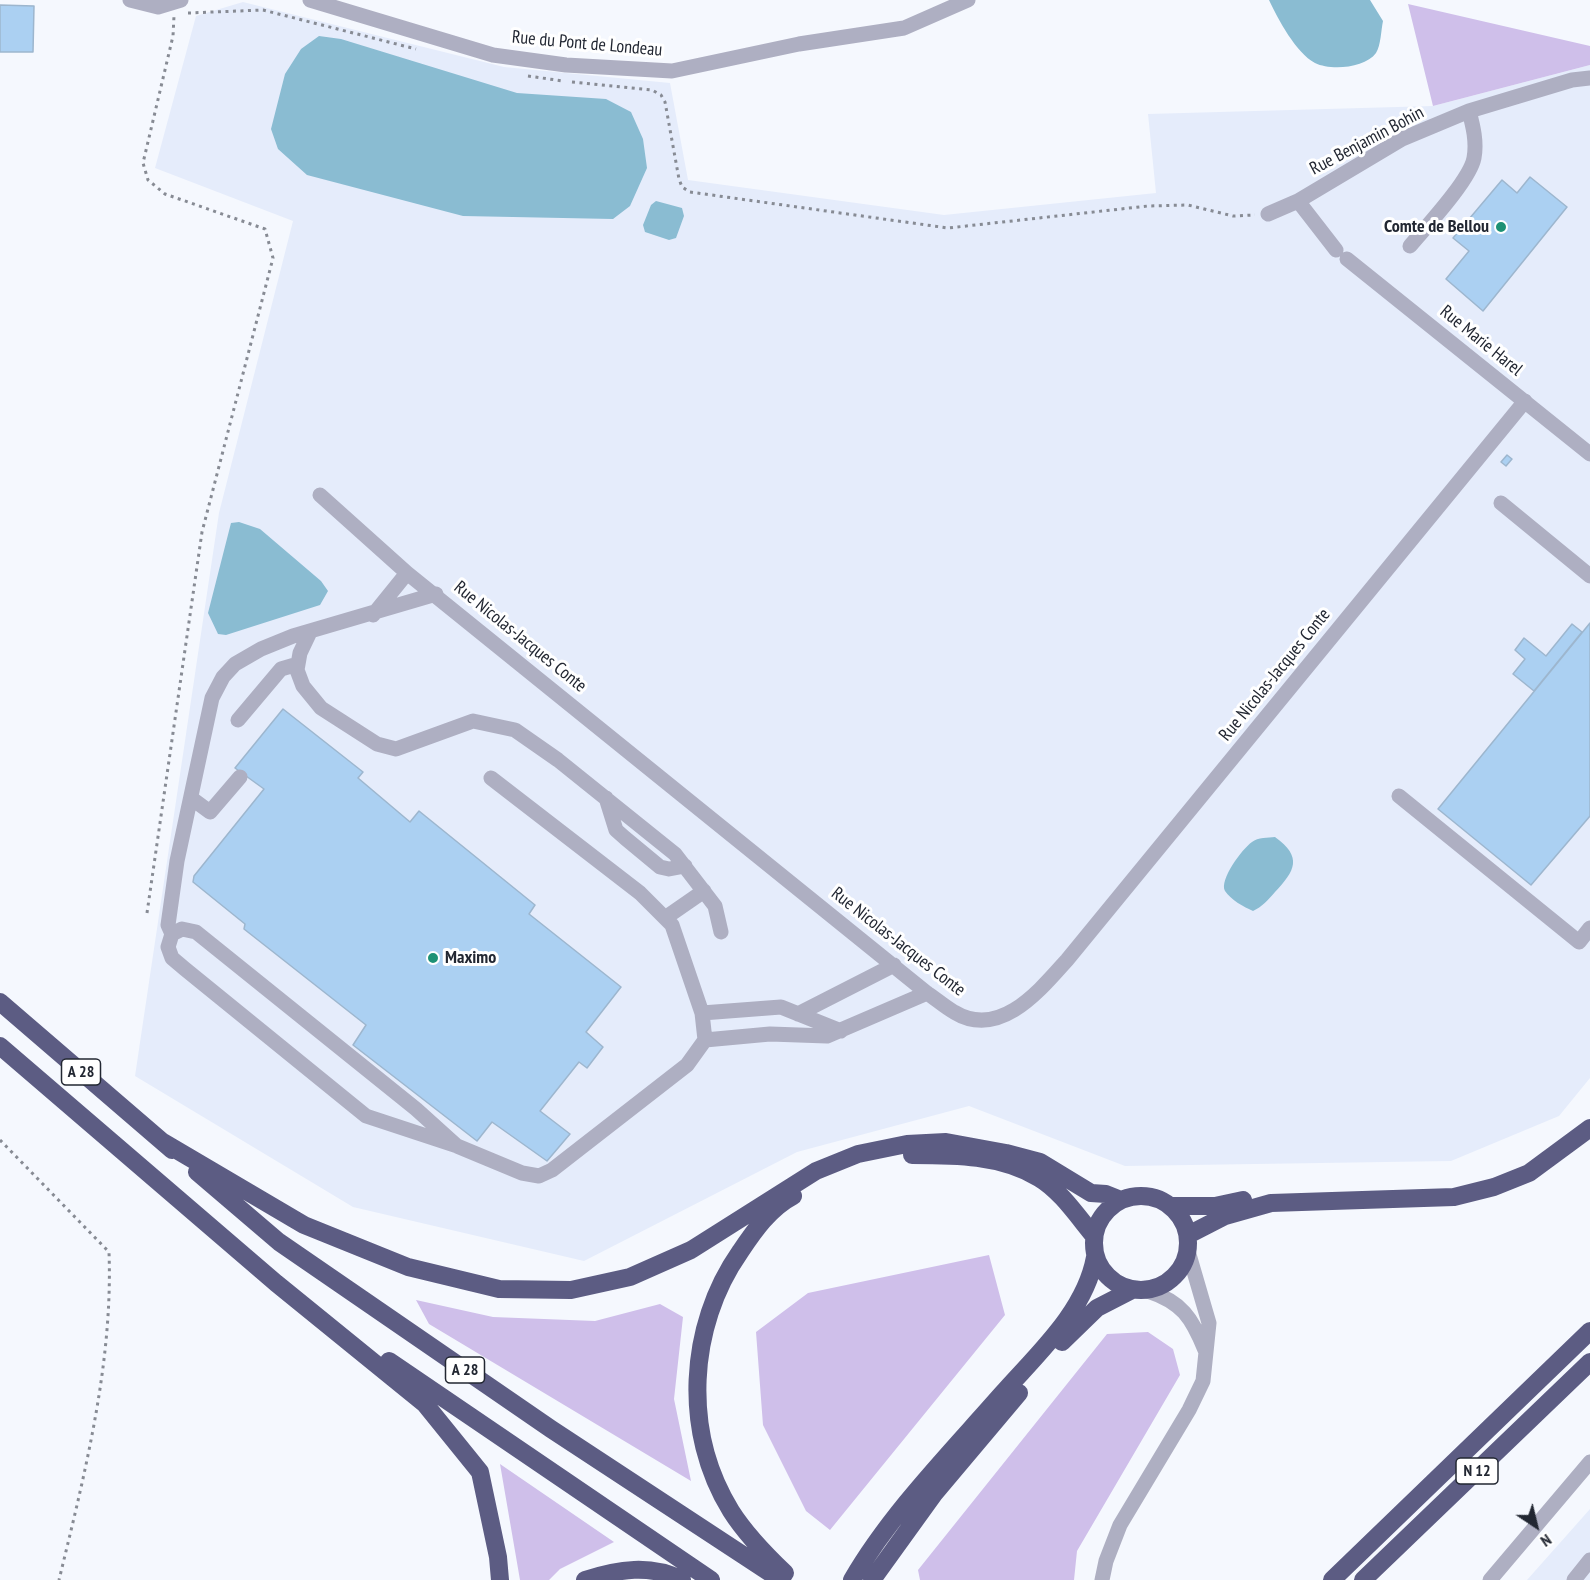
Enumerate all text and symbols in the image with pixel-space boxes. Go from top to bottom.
street label: Rue du Pont de Londeau [511,27,663,61]
street label: Rue Benjamin Bohin [1306,102,1428,180]
place label: Comte de Bellou [1384,216,1489,238]
marker: Comte de Bellou [1494,220,1508,234]
street label: Rue Marie Harel [1435,301,1527,381]
street label: Rue Nicolas-Jacques Conte [449,577,591,697]
street label: Rue Nicolas-Jacques Conte [1215,604,1335,746]
street label: Rue Nicolas-Jacques Conte [827,883,969,1001]
place label: Maximo [445,947,496,969]
marker: Maximo [426,951,440,965]
road number: A 28 [62,1059,100,1085]
road number: A 28 [446,1357,484,1383]
road number: N 12 [1456,1458,1498,1484]
north arrow [1506,1496,1566,1556]
text: N [1537,1530,1556,1551]

